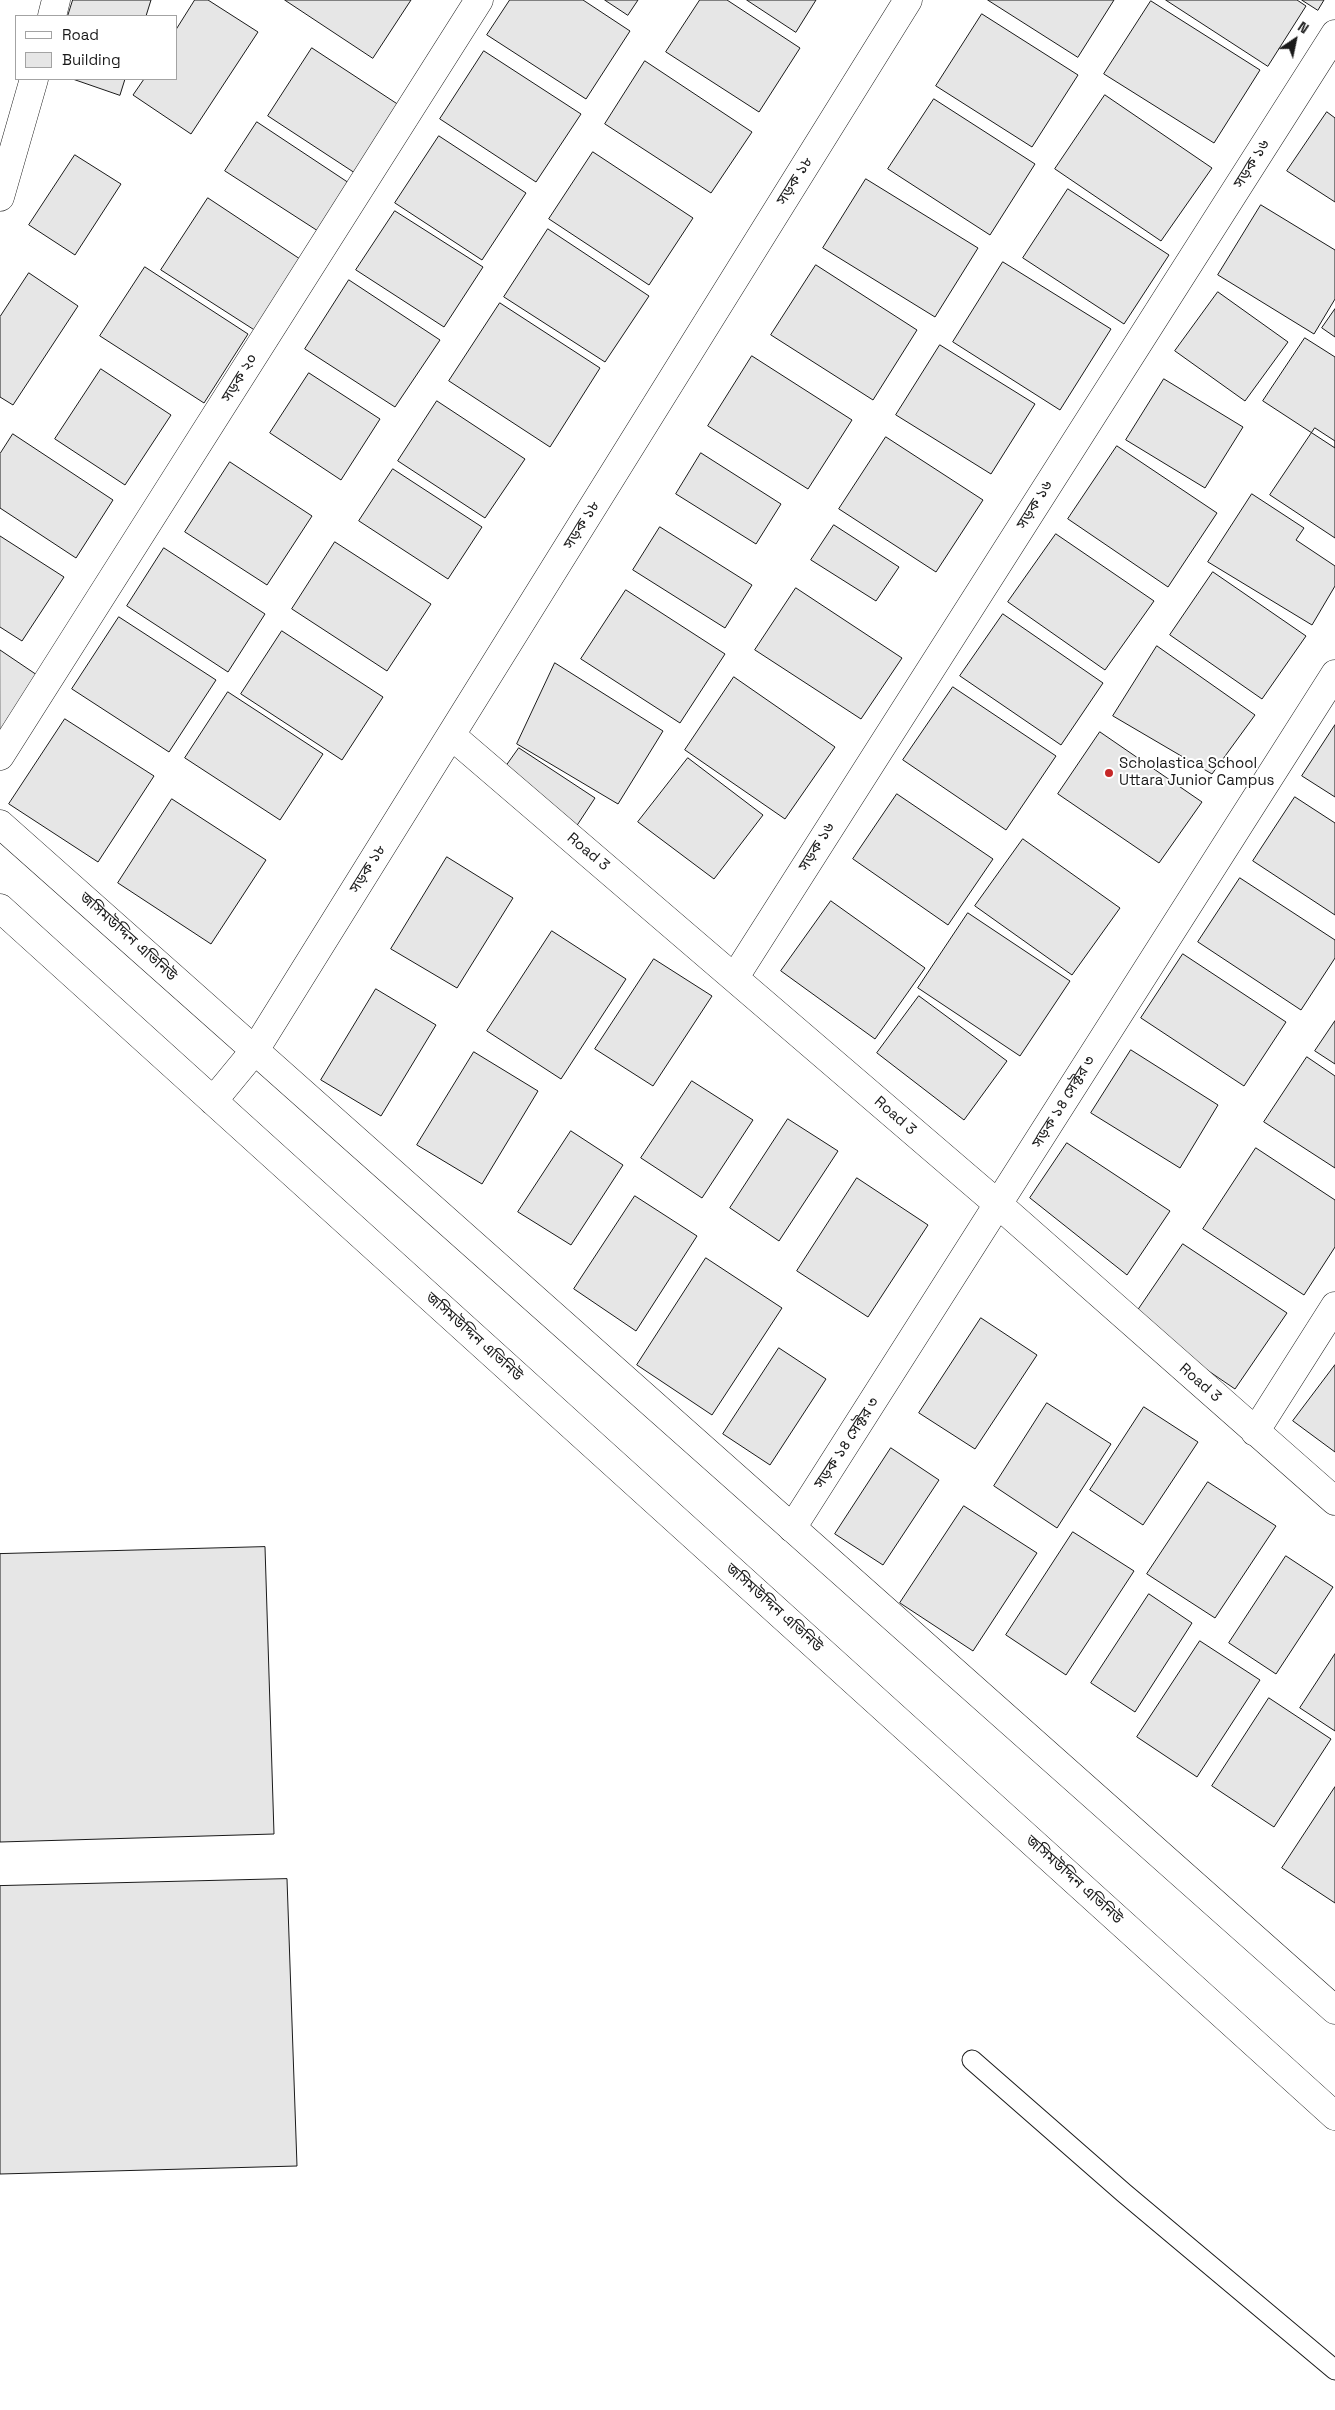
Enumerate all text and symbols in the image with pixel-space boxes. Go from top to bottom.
legend [15,15,178,80]
north arrow [1270,15,1320,65]
text: N [1294,17,1312,38]
text: Road [62,25,99,44]
text: Building [62,50,121,69]
street label: সড়ক ১৬ [1230,136,1274,192]
street label: সড়ক ১৮ [773,153,817,209]
street label: সড়ক ২০ [218,350,262,406]
street label: সড়ক ১৬ [1013,477,1057,533]
street label: সড়ক ১৮ [560,497,604,553]
place label: Scholastica School Uttara Junior Campus [1119,755,1274,790]
marker: Scholastica School Uttara Junior Campus [1103,767,1115,779]
street label: সড়ক ১৬ [795,819,839,875]
street label: Road 3 [563,829,613,875]
street label: সড়ক ১৮ [346,841,390,897]
street label: জসিমউদ্দিন এভিনিউ [76,889,180,985]
street label: সড়ক ১৪ সেক্টর ৩ [1029,1053,1099,1151]
street label: Road 3 [870,1093,920,1139]
street label: জসিমউদ্দিন এভিনিউ [422,1289,526,1385]
street label: Road 3 [1175,1360,1225,1406]
street label: সড়ক ১৪ সেক্টর ৩ [811,1394,883,1492]
street label: জসিমউদ্দিন এভিনিউ [722,1560,826,1656]
street label: জসিমউদ্দিন এভিনিউ [1022,1832,1126,1928]

